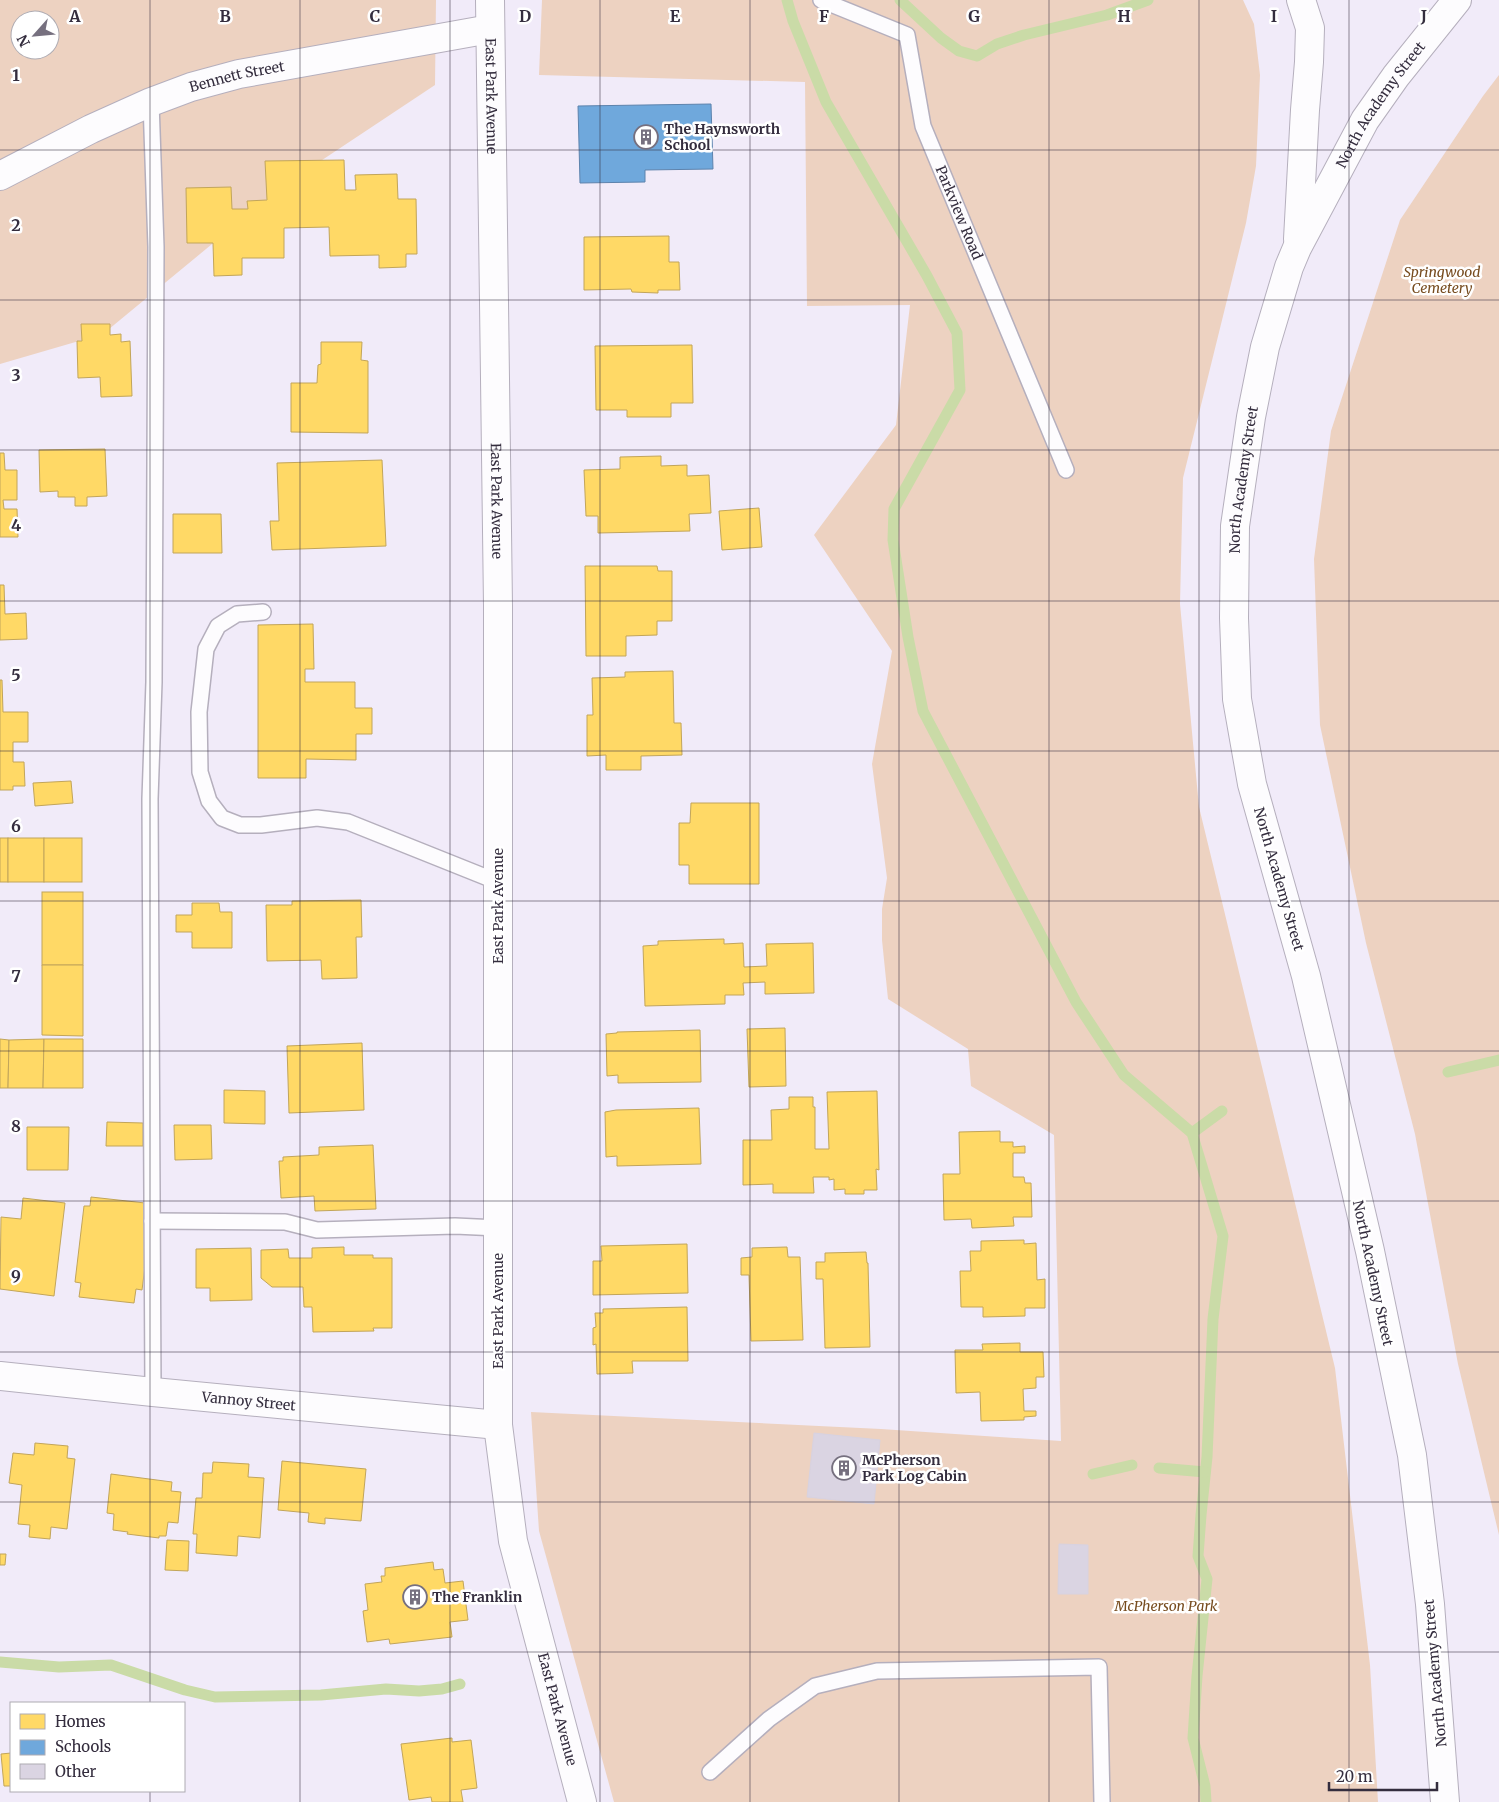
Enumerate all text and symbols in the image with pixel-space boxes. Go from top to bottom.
text: A [68,6,81,26]
text: B [219,6,231,26]
text: C [370,6,380,26]
text: D [519,6,531,26]
text: E [670,6,681,26]
text: F [819,6,829,26]
text: G [968,6,980,26]
text: H [1117,6,1131,26]
text: I [1271,6,1277,26]
text: J [1420,6,1427,26]
north arrow [10,10,60,60]
text: N [13,32,34,50]
street label: North Academy Street [1332,37,1429,171]
street label: East Park Avenue [482,38,501,154]
street label: Bennett Street [187,57,286,96]
text: 1 [12,65,20,85]
place label: The Haynsworth School [664,120,781,154]
building icon: The Haynsworth School [633,124,659,150]
street label: Parkview Road [931,163,987,263]
text: 2 [11,215,21,235]
park label: Springwood Cemetery [1403,263,1481,297]
text: 3 [11,365,21,385]
street label: North Academy Street [1226,404,1262,553]
street label: East Park Avenue [487,443,506,559]
text: 4 [11,515,21,535]
text: 5 [11,665,21,685]
street label: North Academy Street [1250,805,1308,953]
text: 6 [11,816,21,836]
street label: East Park Avenue [489,848,507,964]
text: 7 [11,966,21,986]
text: 8 [11,1116,21,1136]
street label: North Academy Street [1349,1199,1397,1348]
street label: East Park Avenue [489,1253,507,1369]
text: 9 [11,1266,21,1286]
street label: Vannoy Street [200,1388,297,1415]
place label: McPherson Park Log Cabin [862,1451,967,1485]
building icon: McPherson Park Log Cabin [831,1455,857,1481]
building icon: The Franklin [402,1584,428,1610]
place label: The Franklin [432,1588,523,1606]
park label: McPherson Park [1113,1597,1218,1615]
street label: North Academy Street [1420,1598,1450,1748]
street label: East Park Avenue [534,1651,581,1768]
legend [10,1702,185,1792]
text: Homes [55,1712,106,1731]
text: Schools [55,1737,111,1756]
scale bar [1329,1760,1436,1792]
text: Other [55,1762,97,1781]
text: 20 m [1336,1767,1373,1786]

